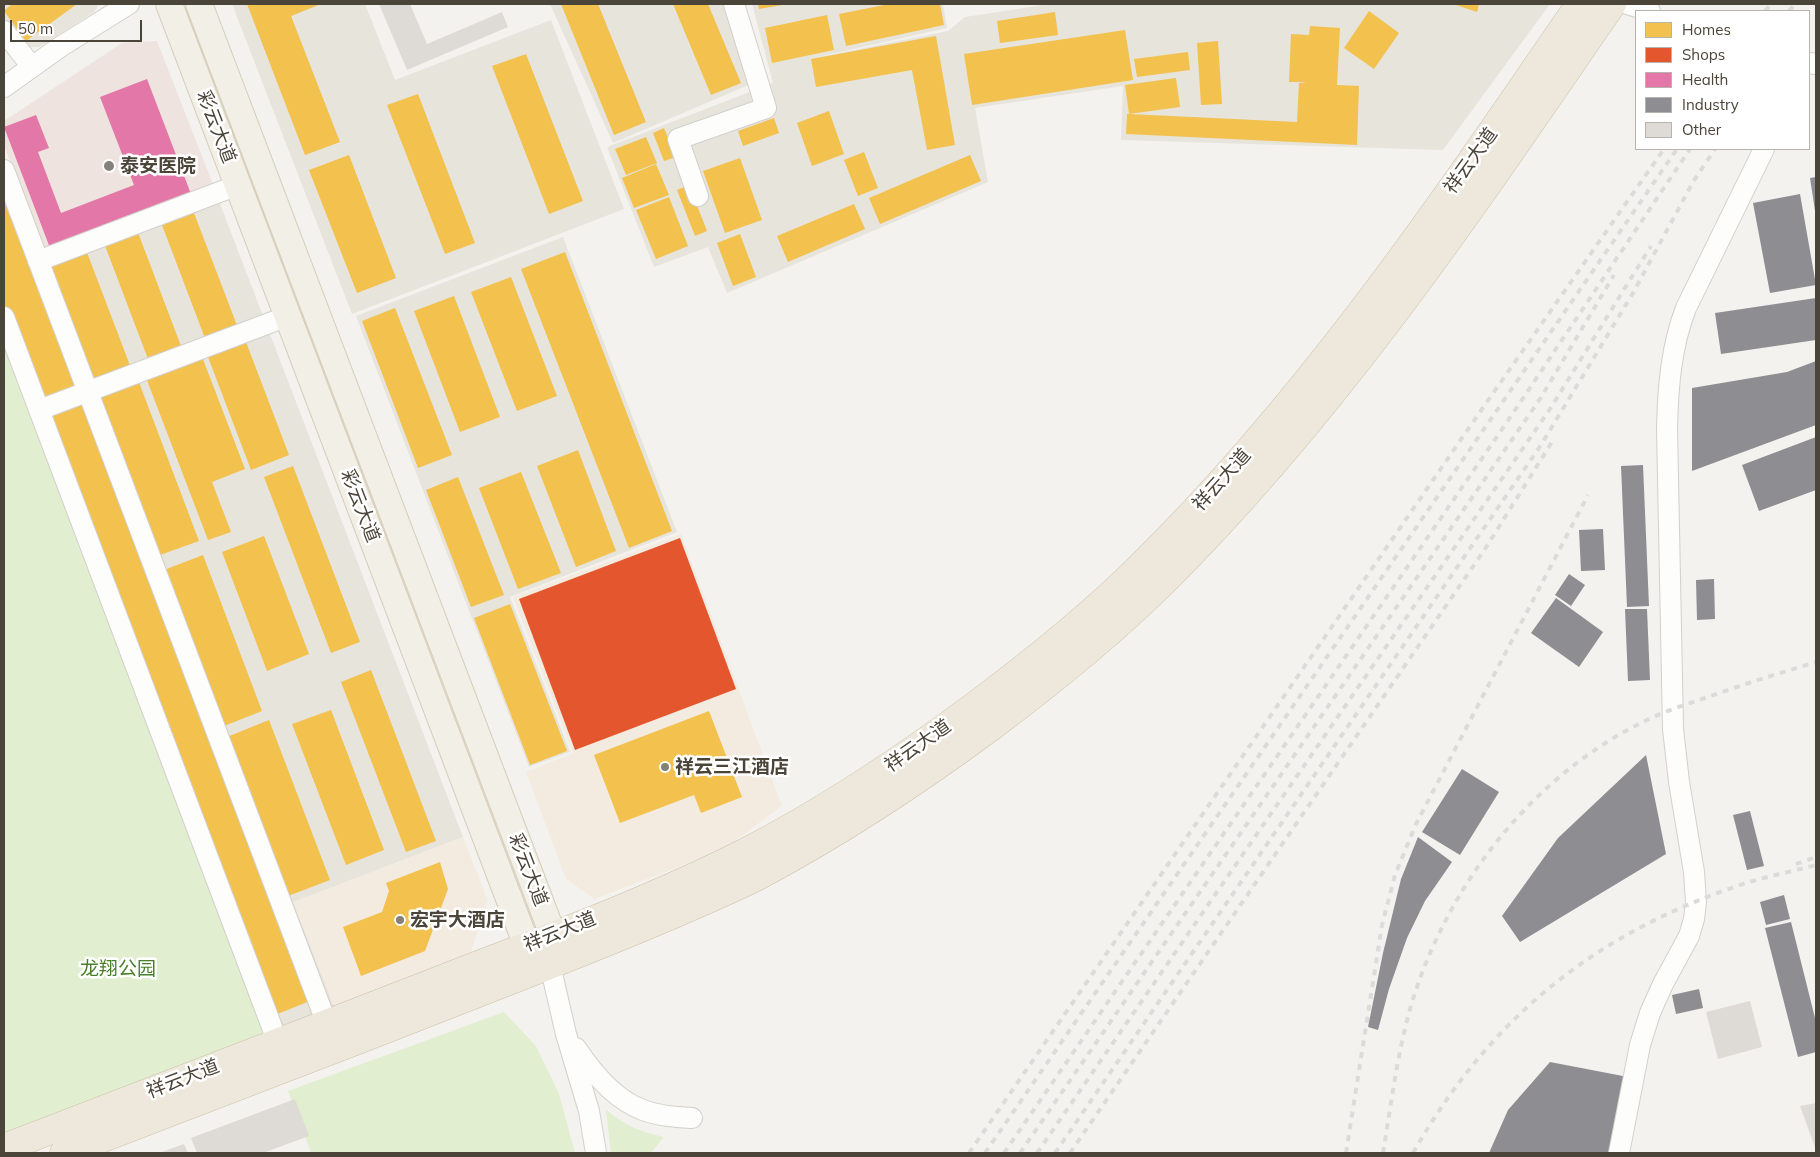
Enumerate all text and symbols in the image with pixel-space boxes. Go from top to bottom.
scale bar [12,10,145,42]
legend [1635,10,1810,150]
text: 50 m [18,19,53,38]
text: Homes [1682,20,1731,39]
text: Shops [1682,45,1725,64]
text: Health [1682,70,1728,89]
street label: 彩云大道 [192,87,240,167]
text: Industry [1682,95,1739,114]
text: Other [1682,120,1721,139]
street label: 祥云大道 [1439,124,1503,198]
place label: 泰安医院 [120,155,196,177]
marker: 泰安医院 [102,159,116,173]
street label: 祥云大道 [1188,444,1256,516]
street label: 彩云大道 [336,466,384,546]
street label: 祥云大道 [880,715,956,777]
place label: 祥云三江酒店 [675,756,789,778]
marker: 祥云三江酒店 [659,761,671,773]
street label: 彩云大道 [504,830,552,910]
street label: 祥云大道 [520,907,600,957]
place label: 宏宇大酒店 [410,909,505,931]
marker: 宏宇大酒店 [394,914,406,926]
park label: 龙翔公园 [80,958,156,980]
street label: 祥云大道 [143,1055,223,1103]

